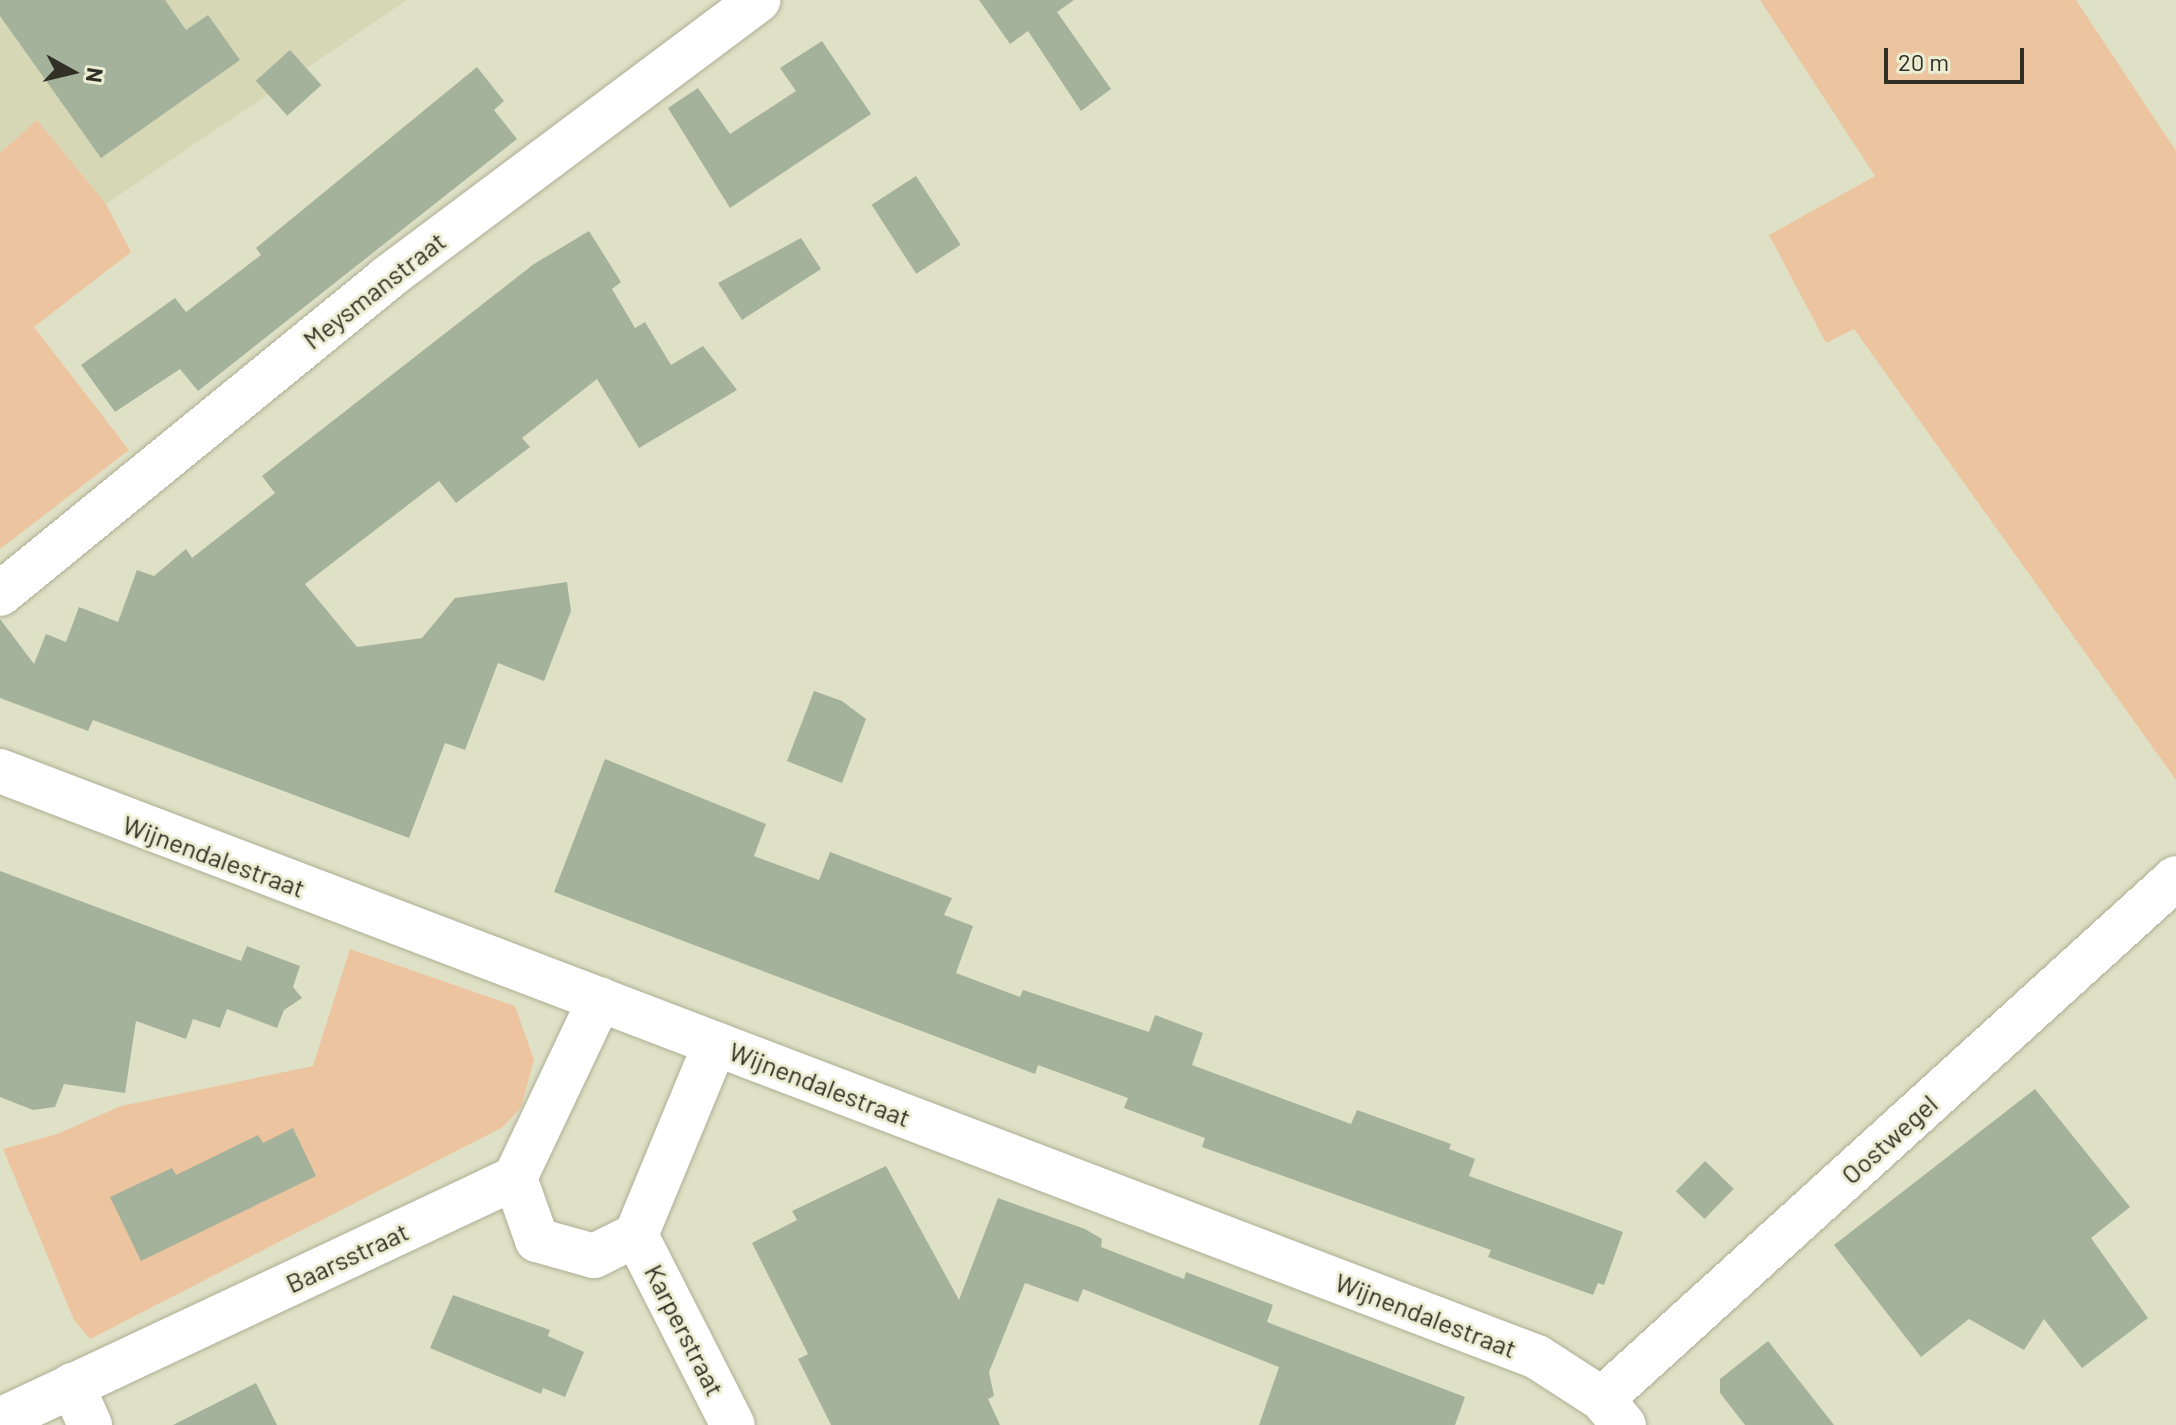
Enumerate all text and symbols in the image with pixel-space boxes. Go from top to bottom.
north arrow [32,32,112,112]
scale bar [1888,32,2028,82]
text: 20 m [1898,47,1949,76]
text: N [82,66,110,84]
street label: Meysmanstraat [297,225,451,355]
street label: Wijnendalestraat [119,809,309,903]
street label: Wijnendalestraat [725,1035,915,1133]
street label: Oostwegel [1835,1088,1943,1190]
street label: Baarsstraat [281,1215,413,1299]
street label: Karperstraat [639,1259,731,1401]
street label: Wijnendalestraat [1331,1266,1521,1364]

